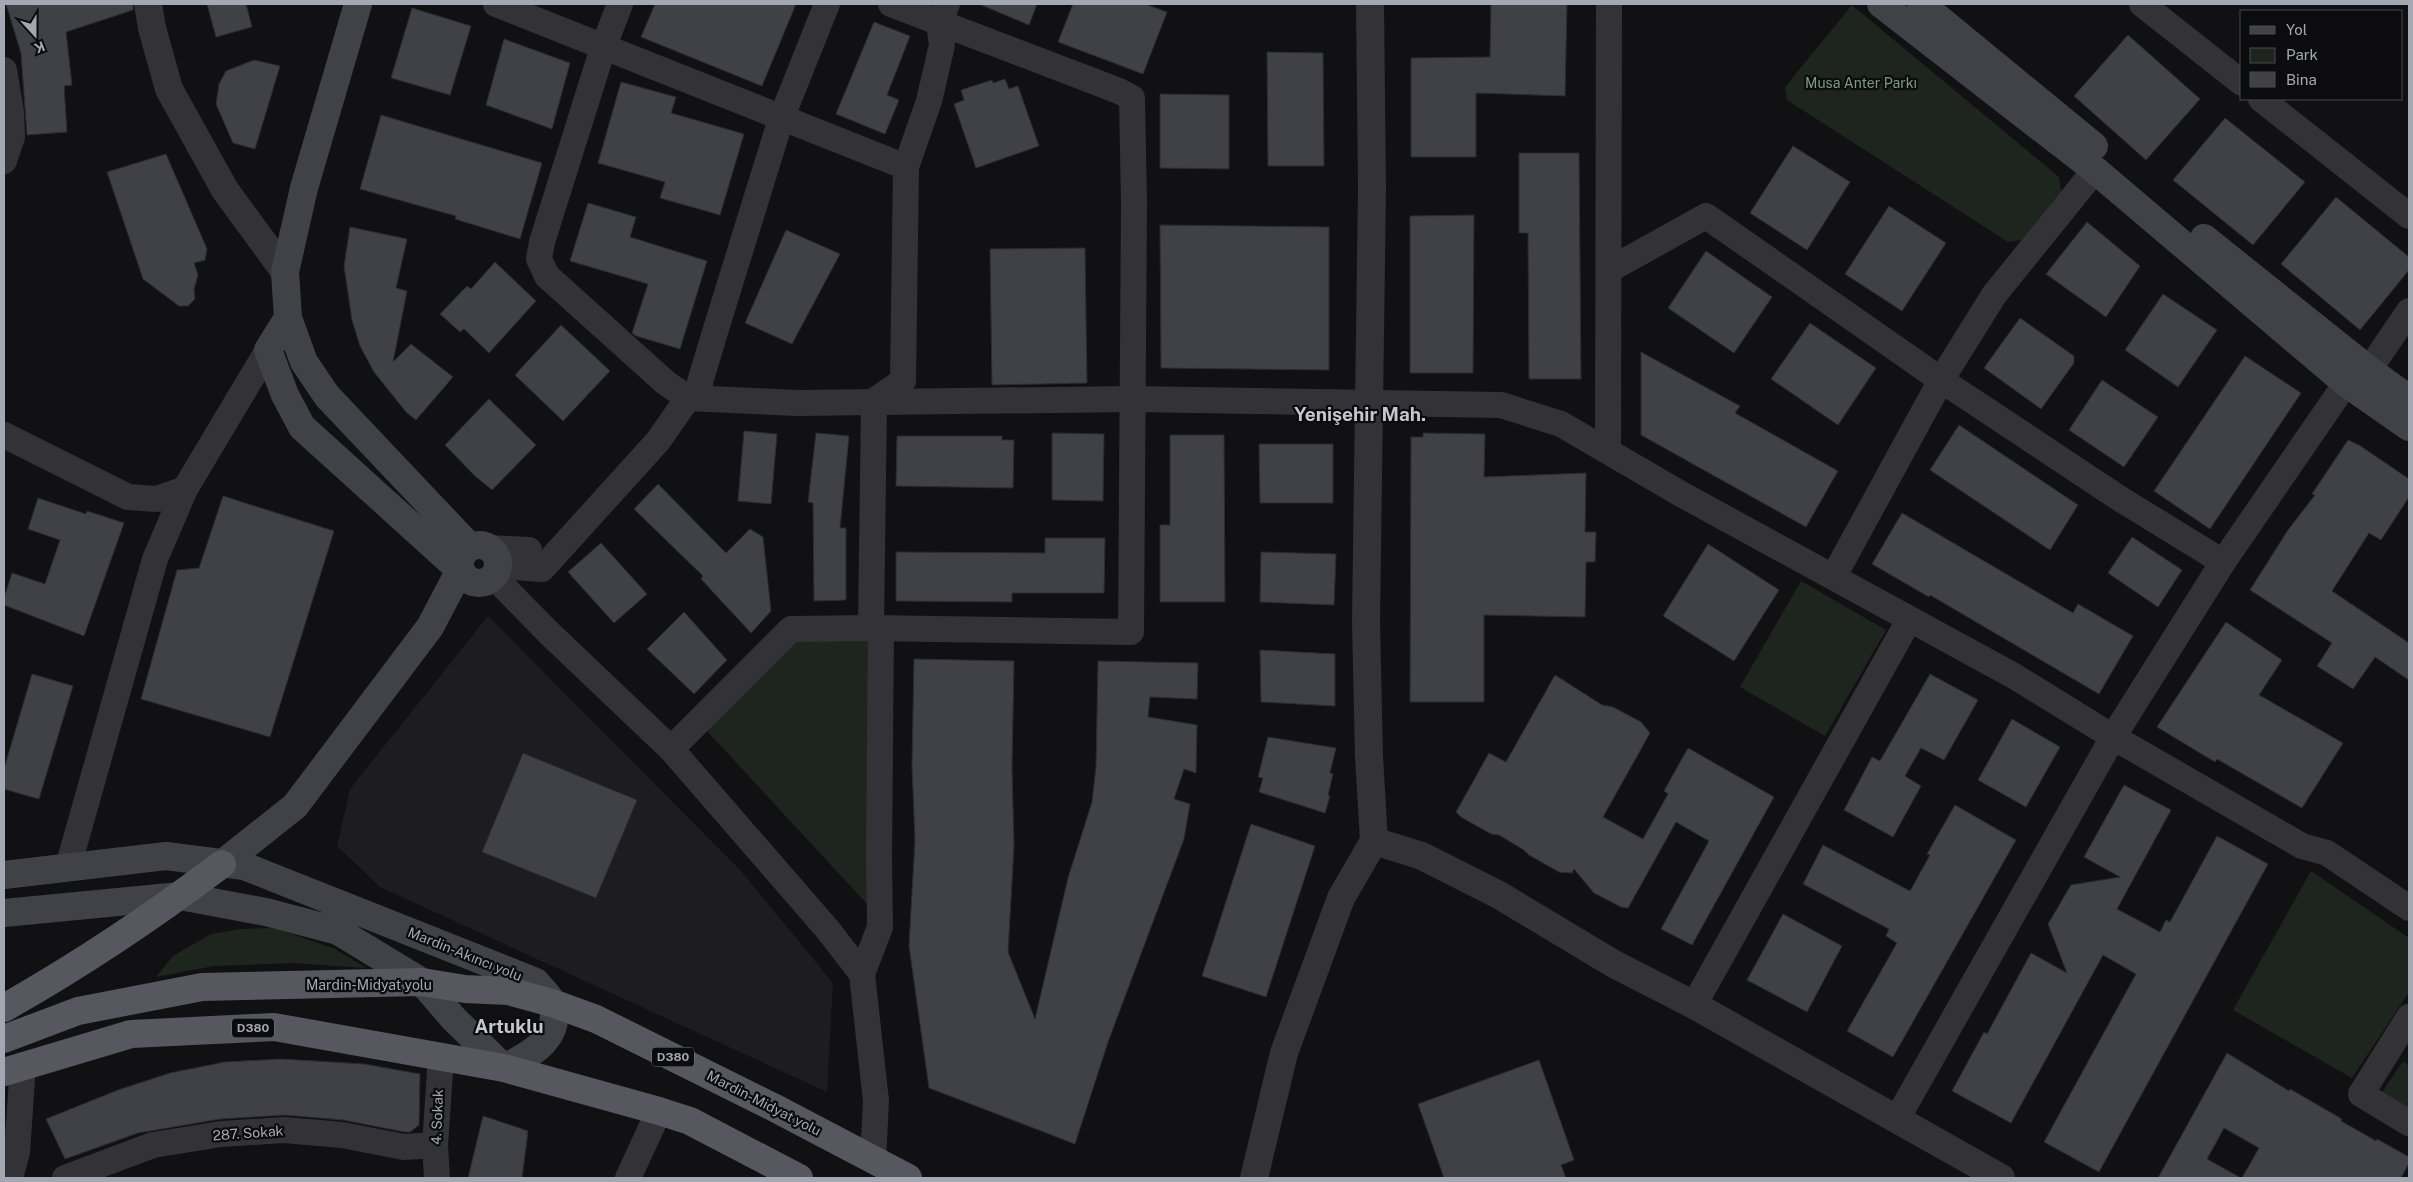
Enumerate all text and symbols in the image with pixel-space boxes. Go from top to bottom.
north arrow [10,10,60,60]
legend [2240,10,2403,100]
text: Yol [2286,21,2307,38]
text: K [32,38,47,56]
text: Park [2286,46,2318,63]
text: Bina [2286,71,2317,88]
park label: Musa Anter Parkı [1805,75,1917,91]
district label: Yenişehir Mah. [1294,403,1426,425]
street label: Mardin-Akıncı yolu [406,924,524,984]
street label: Mardin-Midyat yolu [306,977,432,993]
district label: Artuklu [474,1015,544,1037]
road number: D380 [232,1018,274,1038]
road number: D380 [652,1048,694,1066]
street label: Mardin-Midyat yolu [704,1067,824,1139]
street label: 4. Sokak [428,1089,446,1145]
street label: 287. Sokak [212,1123,284,1143]

